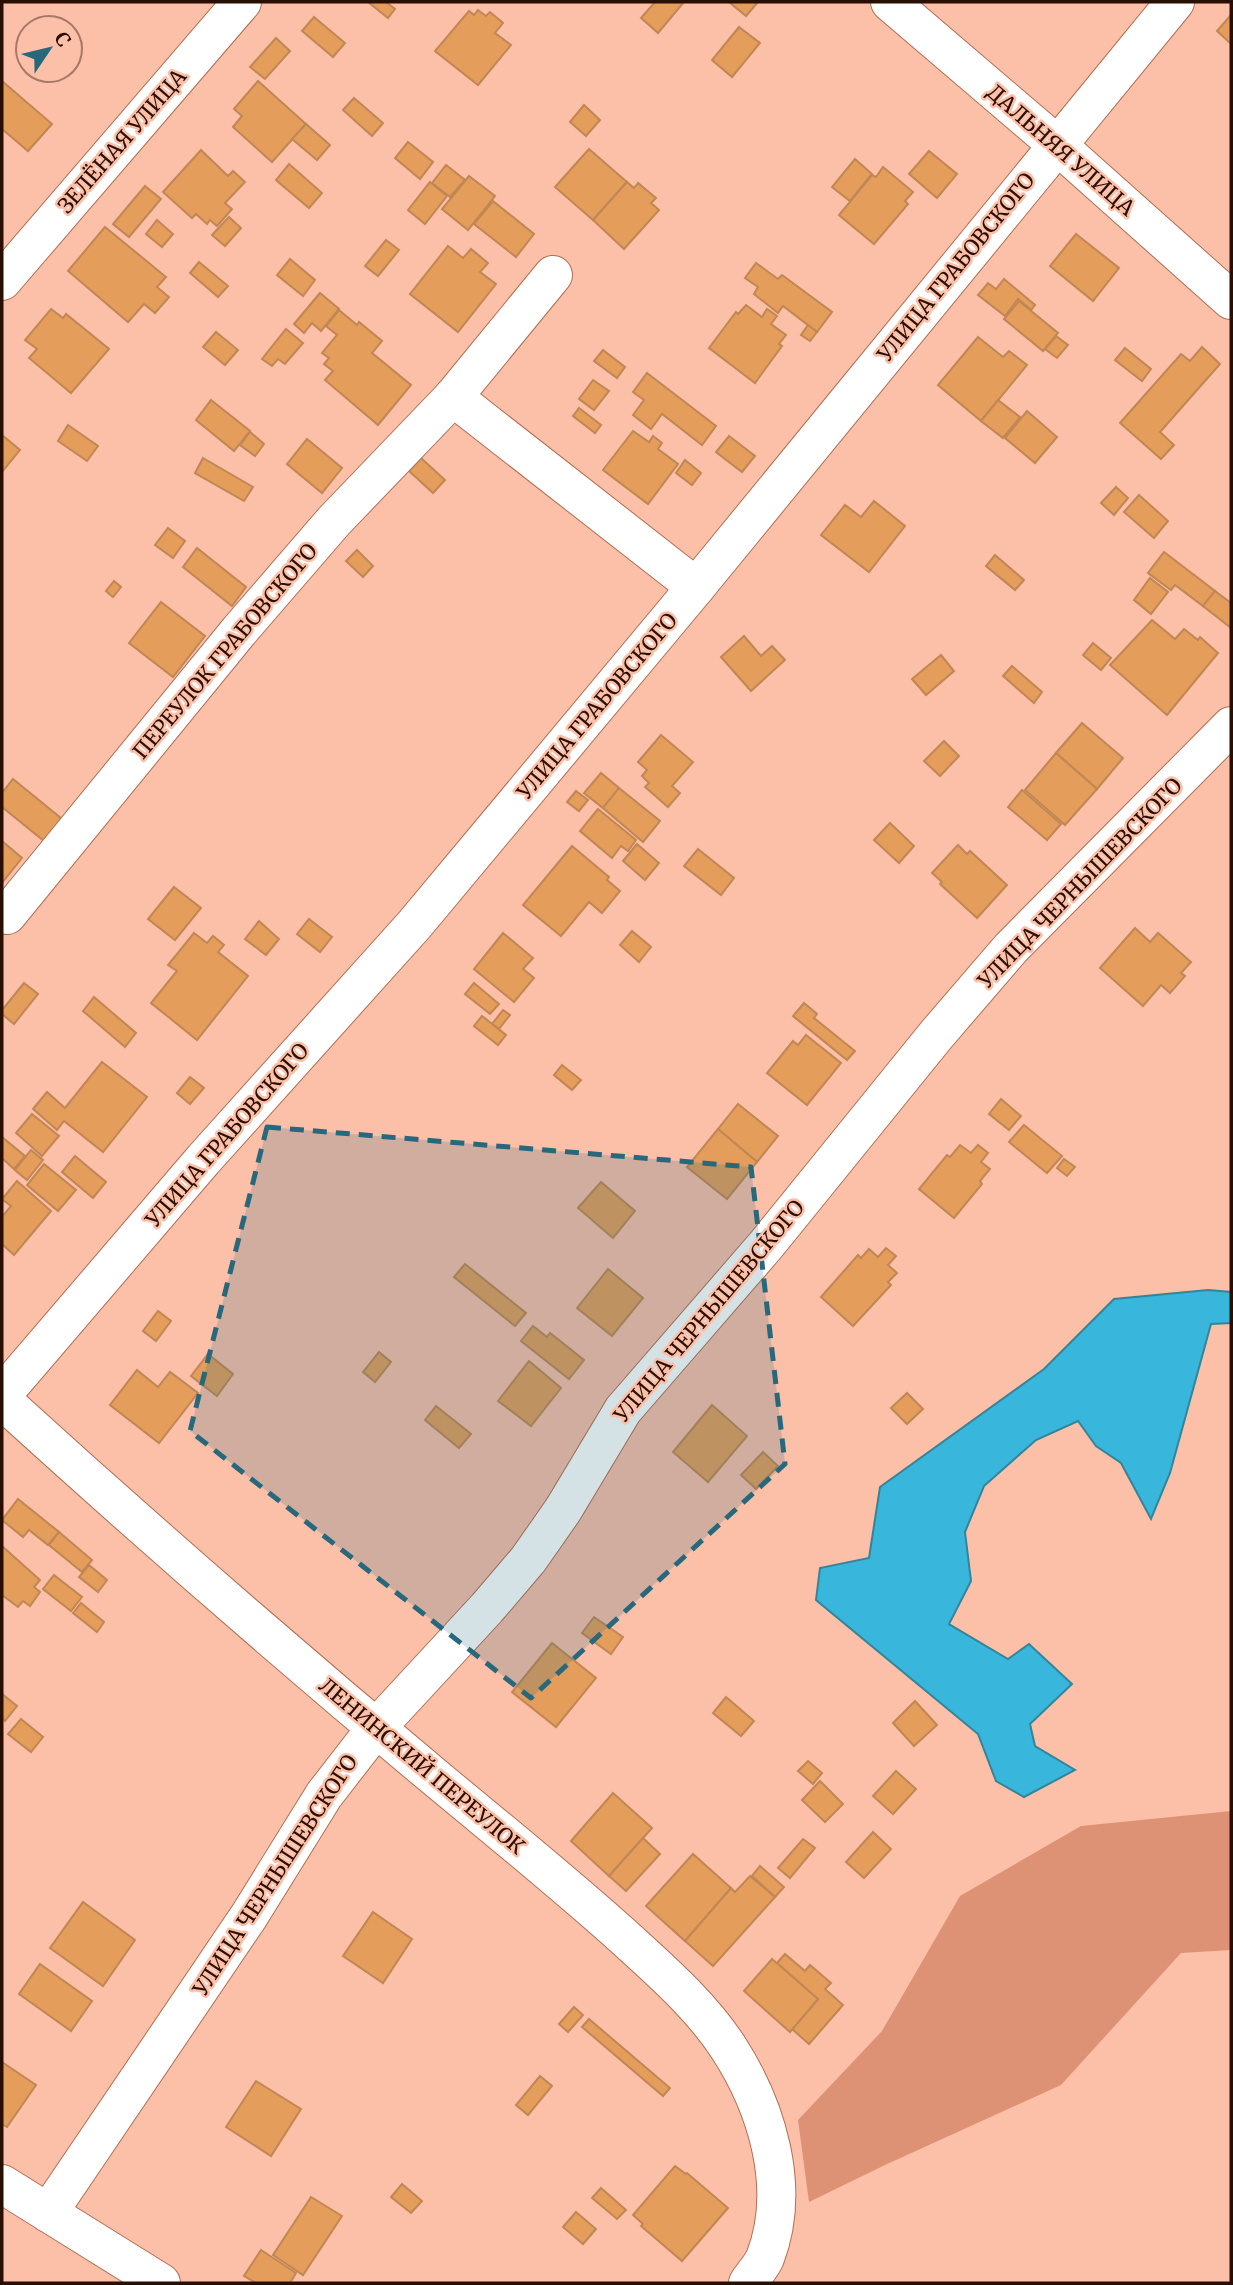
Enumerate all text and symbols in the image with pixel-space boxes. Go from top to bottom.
north arrow [14,14,84,84]
text: С [49,27,76,51]
street label: ЗЕЛЁНАЯ УЛИЦА [52,63,192,219]
street label: ДАЛЬНЯЯ УЛИЦА [982,79,1141,222]
street label: УЛИЦА ГРАБОВСКОГО [871,167,1041,368]
street label: ПЕРЕУЛОК ГРАБОВСКОГО [127,538,323,764]
street label: УЛИЦА ГРАБОВСКОГО [510,607,683,806]
street label: УЛИЦА ЧЕРНЫШЕВСКОГО [972,772,1188,995]
street label: УЛИЦА ГРАБОВСКОГО [139,1037,314,1233]
street label: УЛИЦА ЧЕРНЫШЕВСКОГО [607,1194,810,1429]
street label: ЛЕНИНСКИЙ ПЕРЕУЛОК [314,1672,530,1860]
street label: УЛИЦА ЧЕРНЫШЕВСКОГО [186,1749,363,2002]

